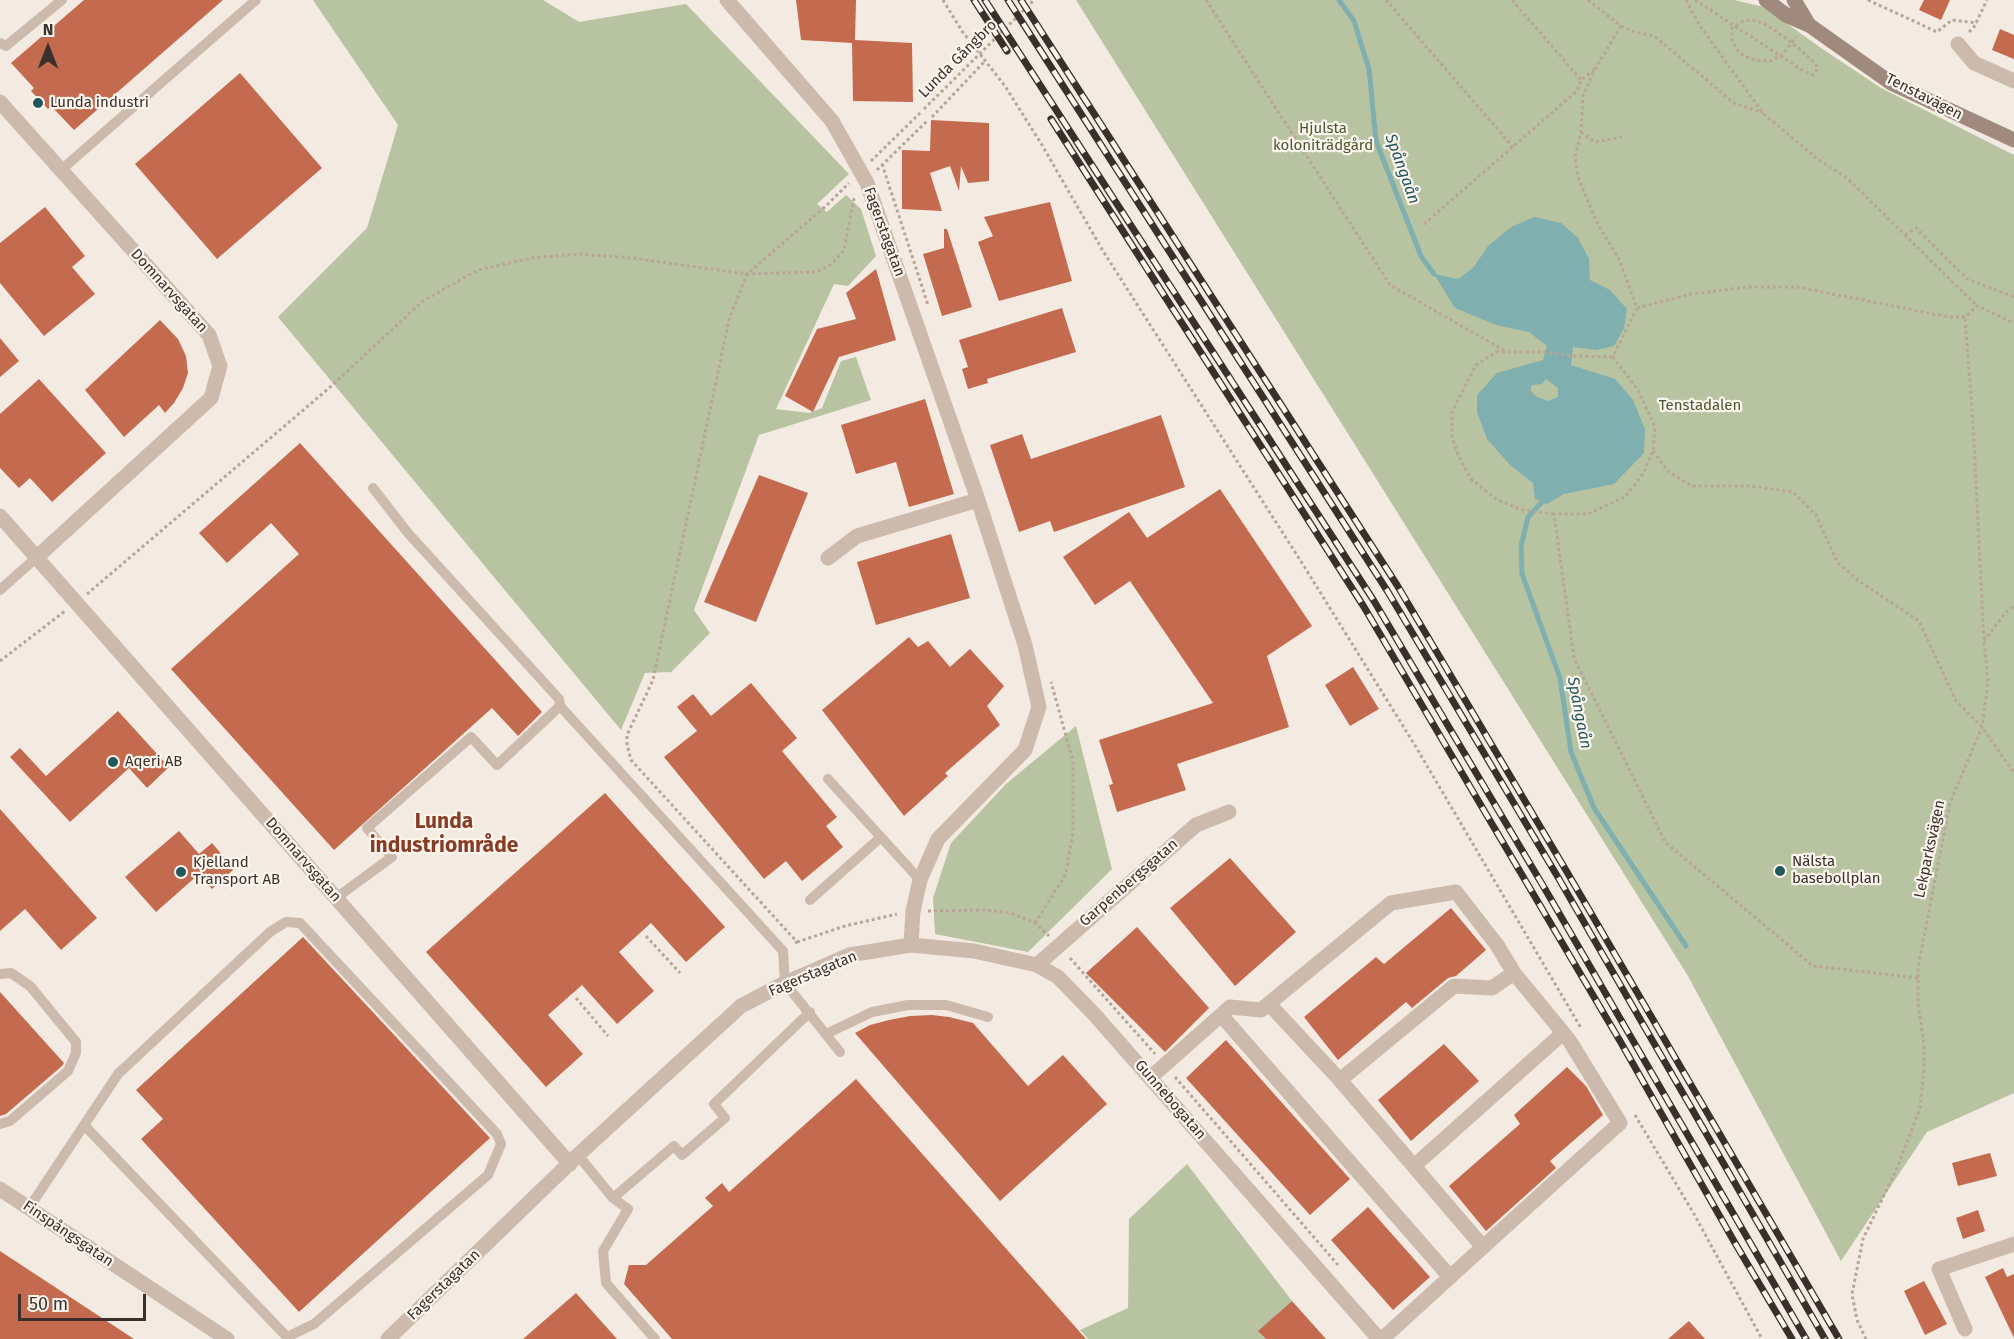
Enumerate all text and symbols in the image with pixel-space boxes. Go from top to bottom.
street label: Lunda Gångbro [915,16,1001,102]
north arrow [18,18,78,78]
text: N [43,20,53,39]
street label: Tenstavägen [1883,70,1965,124]
place label: Lunda industri [50,94,149,112]
marker: Lunda industri [31,96,45,110]
park label: Hjulsta koloniträdgård [1273,120,1373,155]
water label: Spångaån [1380,131,1424,207]
street label: Fagerstagatan [859,185,909,279]
street label: Domnarvsgatan [127,246,211,336]
park label: Tenstadalen [1659,397,1741,415]
water label: Spångaån [1563,675,1595,751]
place label: Aqeri AB [125,753,182,771]
marker: Aqeri AB [106,755,120,769]
street label: Lekparksvägen [1911,798,1949,900]
district label: Lunda industriområde [370,809,518,859]
street label: Domnarvsgatan [261,814,345,906]
street label: Garpenbergsgatan [1076,835,1182,931]
place label: Nälsta basebollplan [1792,853,1881,888]
place label: Kjelland Transport AB [193,854,280,889]
marker: Nälsta basebollplan [1773,864,1787,878]
marker: Kjelland Transport AB [174,865,188,879]
street label: Fagerstagatan [766,947,860,1001]
street label: Gunnebogatan [1131,1057,1209,1143]
street label: Finspångsgatan [19,1197,117,1271]
street label: Fagerstagatan [404,1246,484,1324]
scale bar [21,1282,148,1320]
text: 50 m [29,1293,68,1315]

